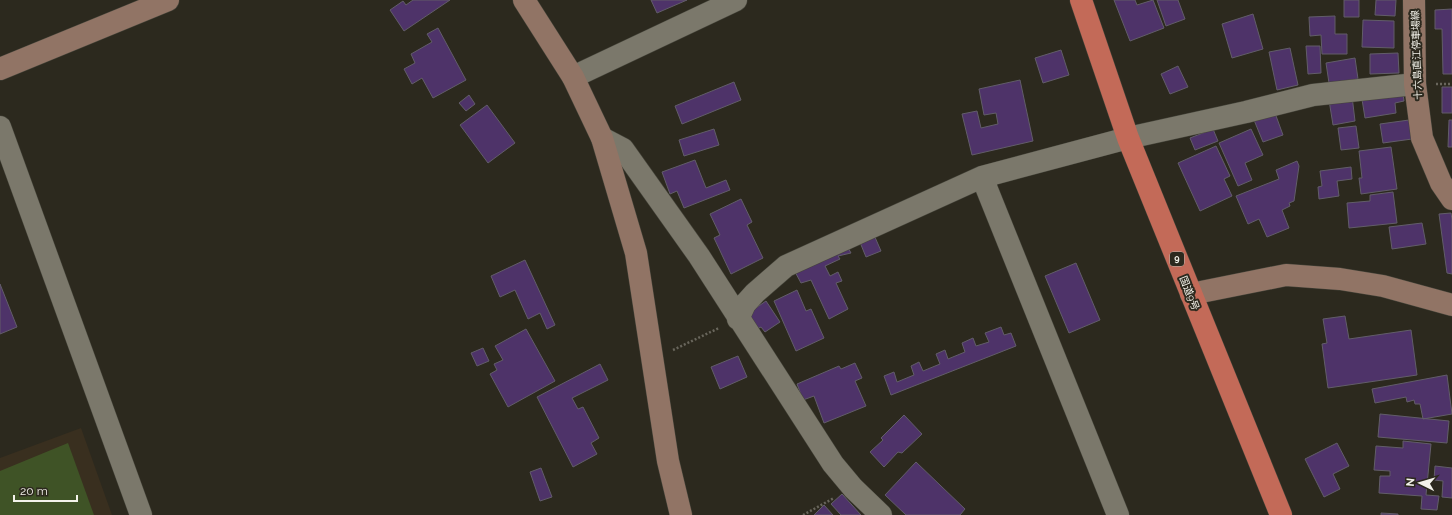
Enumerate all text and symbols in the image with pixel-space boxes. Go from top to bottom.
street label: 十六島直江停車場線 [1409,10,1424,100]
road number: 9 [1170,252,1184,266]
street label: 国道9号 [1178,274,1201,312]
north arrow [1400,463,1440,503]
scale bar [14,477,77,503]
text: N [1404,477,1417,487]
text: 20 m [20,484,48,498]

